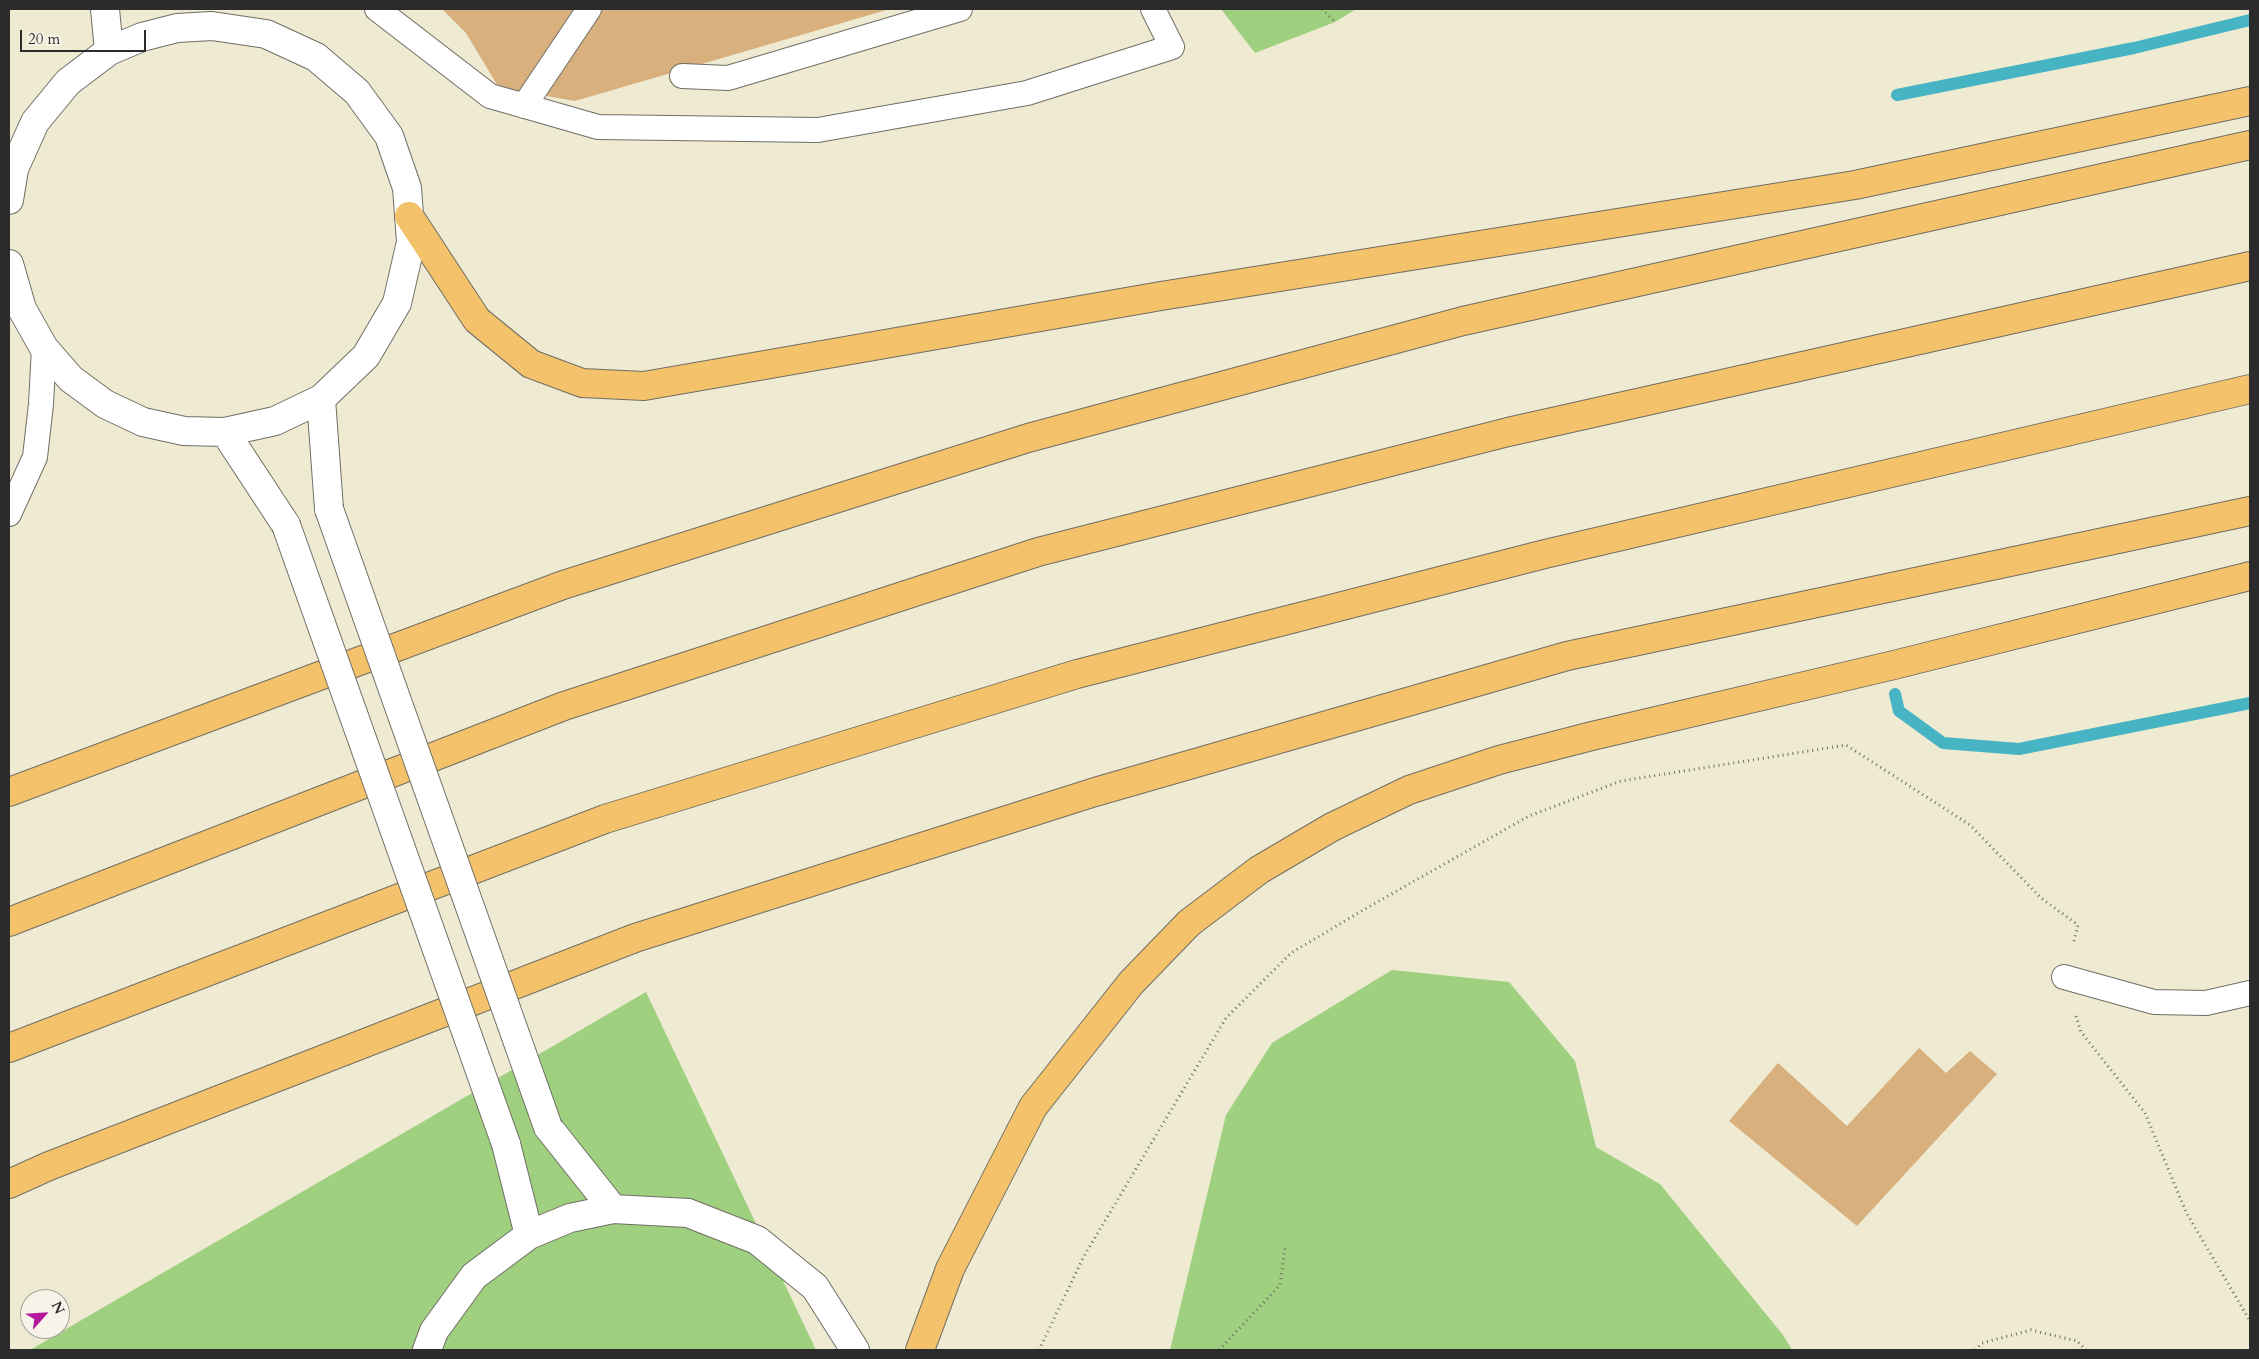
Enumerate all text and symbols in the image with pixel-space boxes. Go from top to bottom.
scale bar [22,20,149,52]
text: 20 m [28,29,60,49]
north arrow [20,1289,70,1339]
text: N [47,1298,69,1317]

